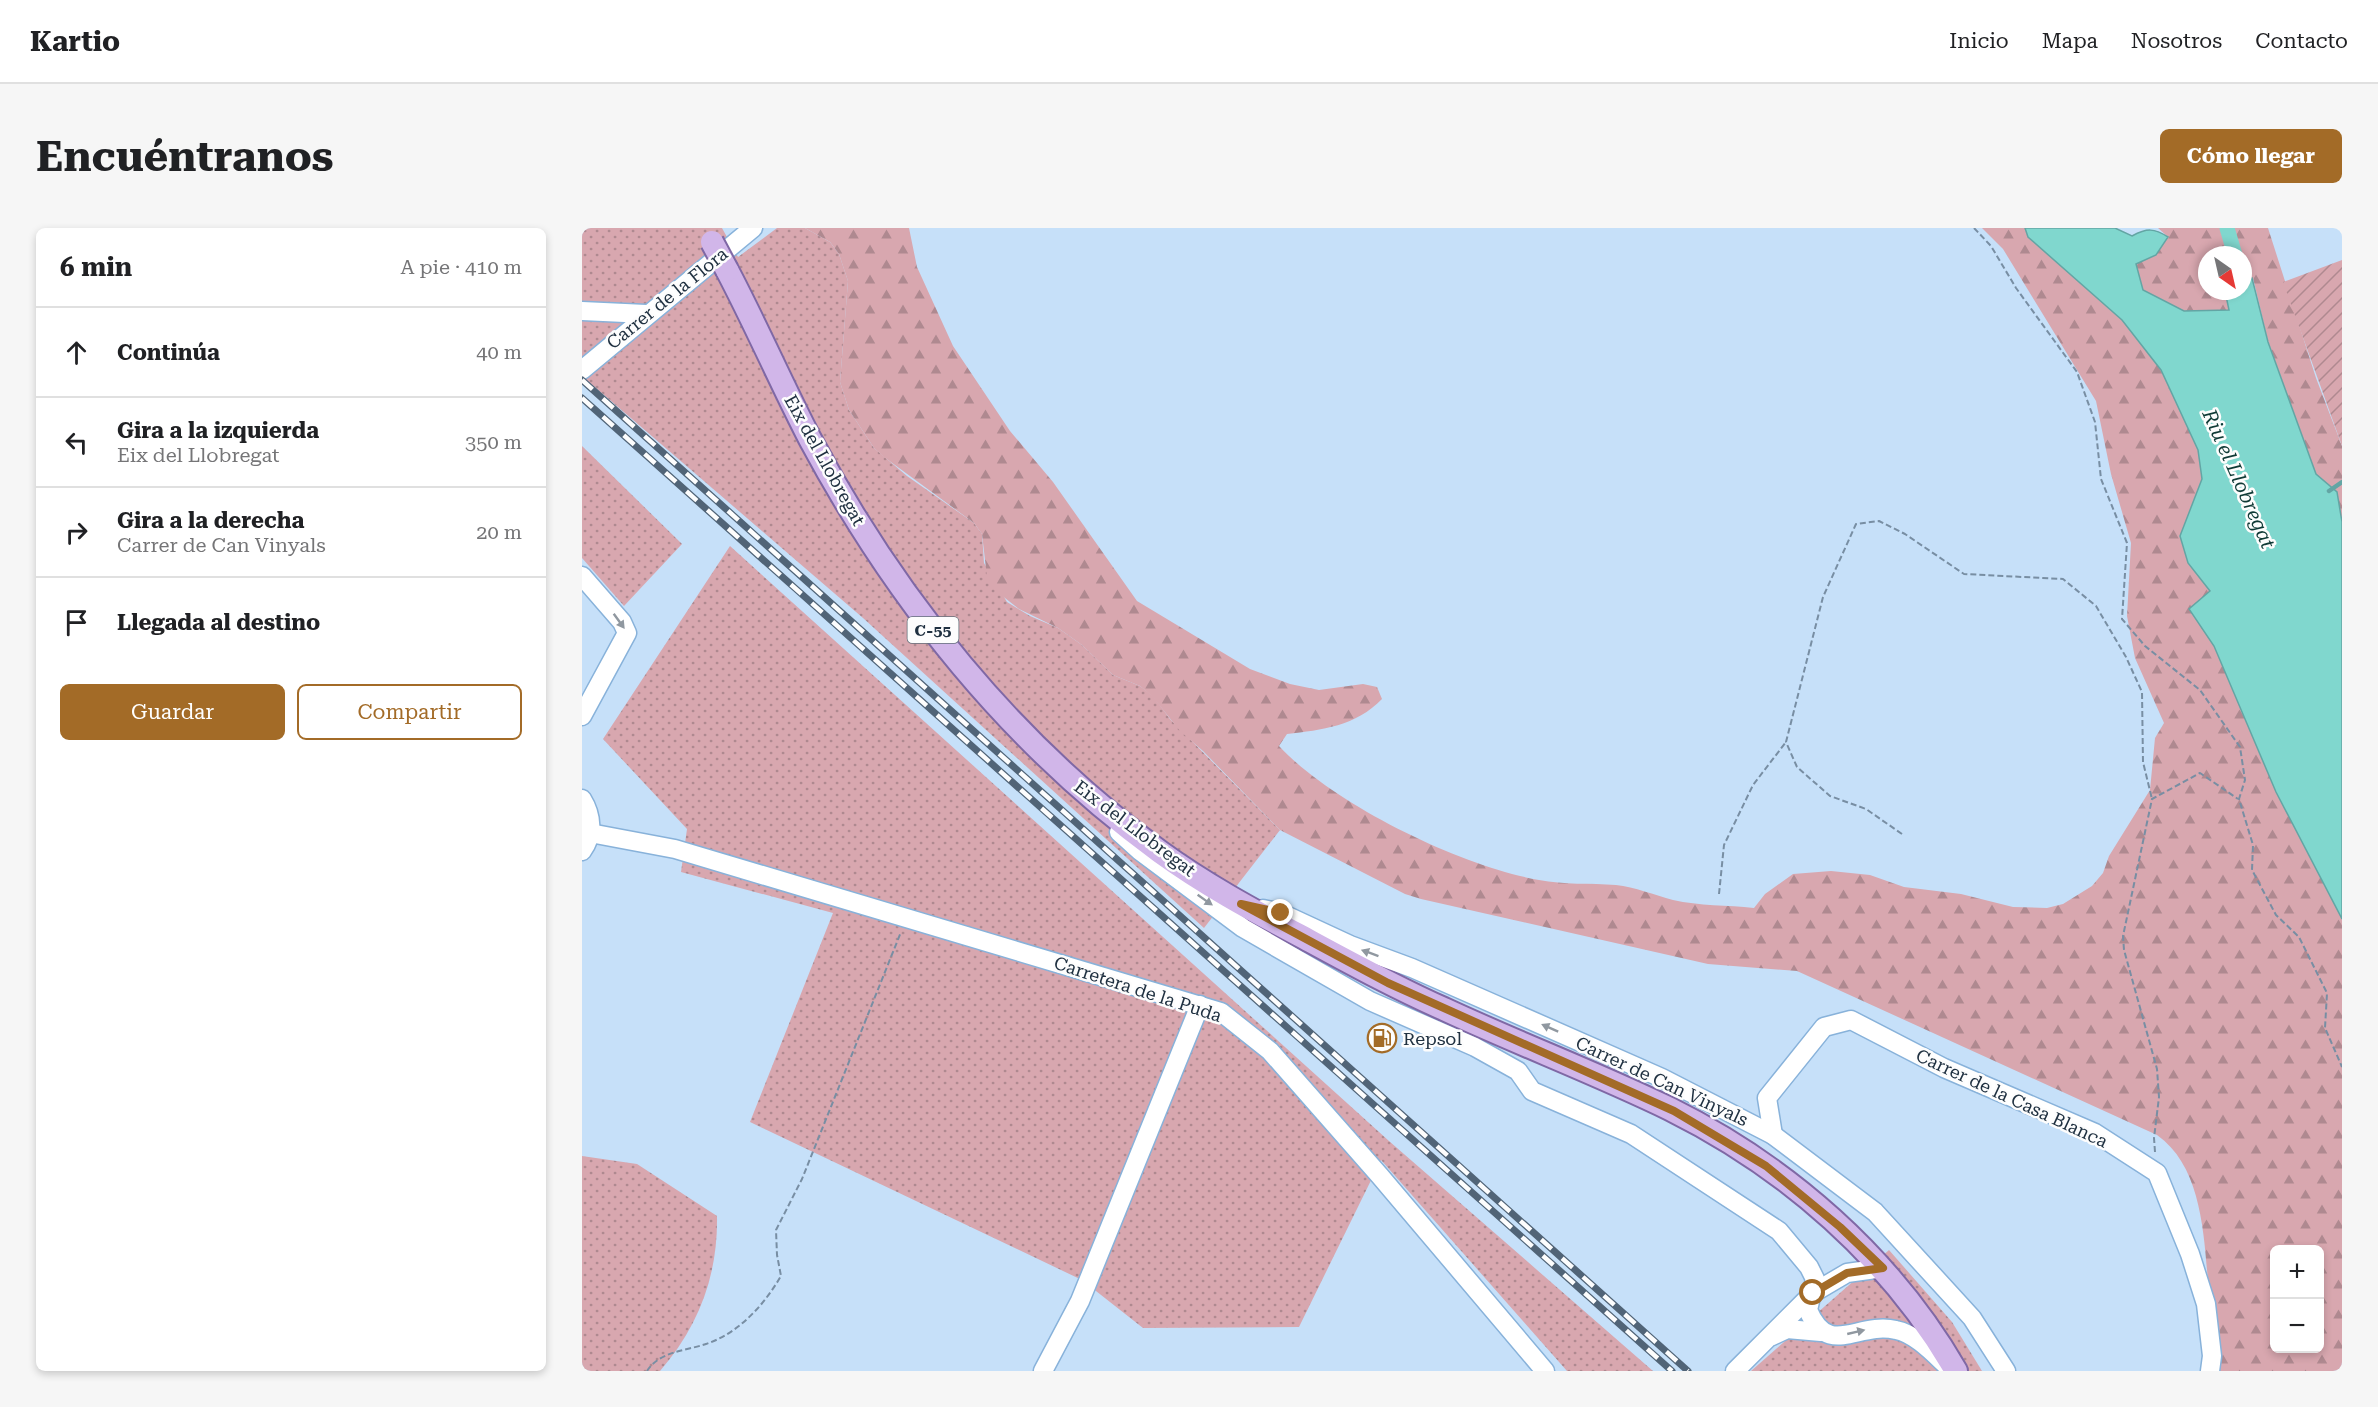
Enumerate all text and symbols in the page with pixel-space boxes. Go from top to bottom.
text: Kartio [30,25,120,58]
text: Inicio [1949,29,2009,53]
text: Mapa [2042,29,2098,53]
text: Nosotros [2131,29,2222,53]
text: Contacto [2255,29,2348,53]
button: Cómo llegar [2160,129,2342,183]
text: Encuéntranos [36,132,334,181]
street label: Carrer de la Flora [602,243,732,353]
north arrow [2198,246,2252,300]
text: 6 min [60,252,132,282]
text: A pie · 410 m [400,255,522,279]
icon: ahead [60,336,93,369]
text: Continúa [117,340,220,365]
text: 40 m [476,340,522,364]
street label: Eix del Llobregat [780,391,870,529]
water label: Riu el Llobregat [2197,405,2281,553]
text: Gira a la izquierda [117,418,319,443]
icon: left [60,426,93,459]
text: 350 m [465,430,522,454]
text: Eix del Llobregat [117,443,280,467]
text: Gira a la derecha [117,508,304,533]
icon: right [60,516,93,549]
text: 20 m [476,520,522,544]
text: Carrer de Can Vinyals [117,533,326,557]
icon: arrive [60,606,93,639]
text: Llegada al destino [117,610,320,635]
one-way arrow [613,613,625,628]
road number: C-55 [908,617,958,643]
button: Guardar [60,684,285,740]
button: Compartir [297,684,522,740]
street label: Eix del Llobregat [1070,776,1200,881]
one-way arrow [1196,894,1212,906]
route end [1267,899,1293,925]
one-way arrow [1361,947,1379,957]
street label: Carretera de la Puda [1051,952,1225,1026]
fuel station icon: Repsol [1366,1022,1398,1054]
one-way arrow [1541,1024,1558,1033]
place label: Repsol [1403,1028,1462,1049]
street label: Carrer de Can Vinyals [1572,1032,1752,1130]
street label: Carrer de la Casa Blanca [1913,1044,2111,1152]
map controls [2270,1245,2324,1353]
button: + [2270,1245,2324,1299]
route start [1799,1279,1825,1305]
button: − [2270,1299,2324,1353]
one-way arrow [1846,1327,1865,1336]

